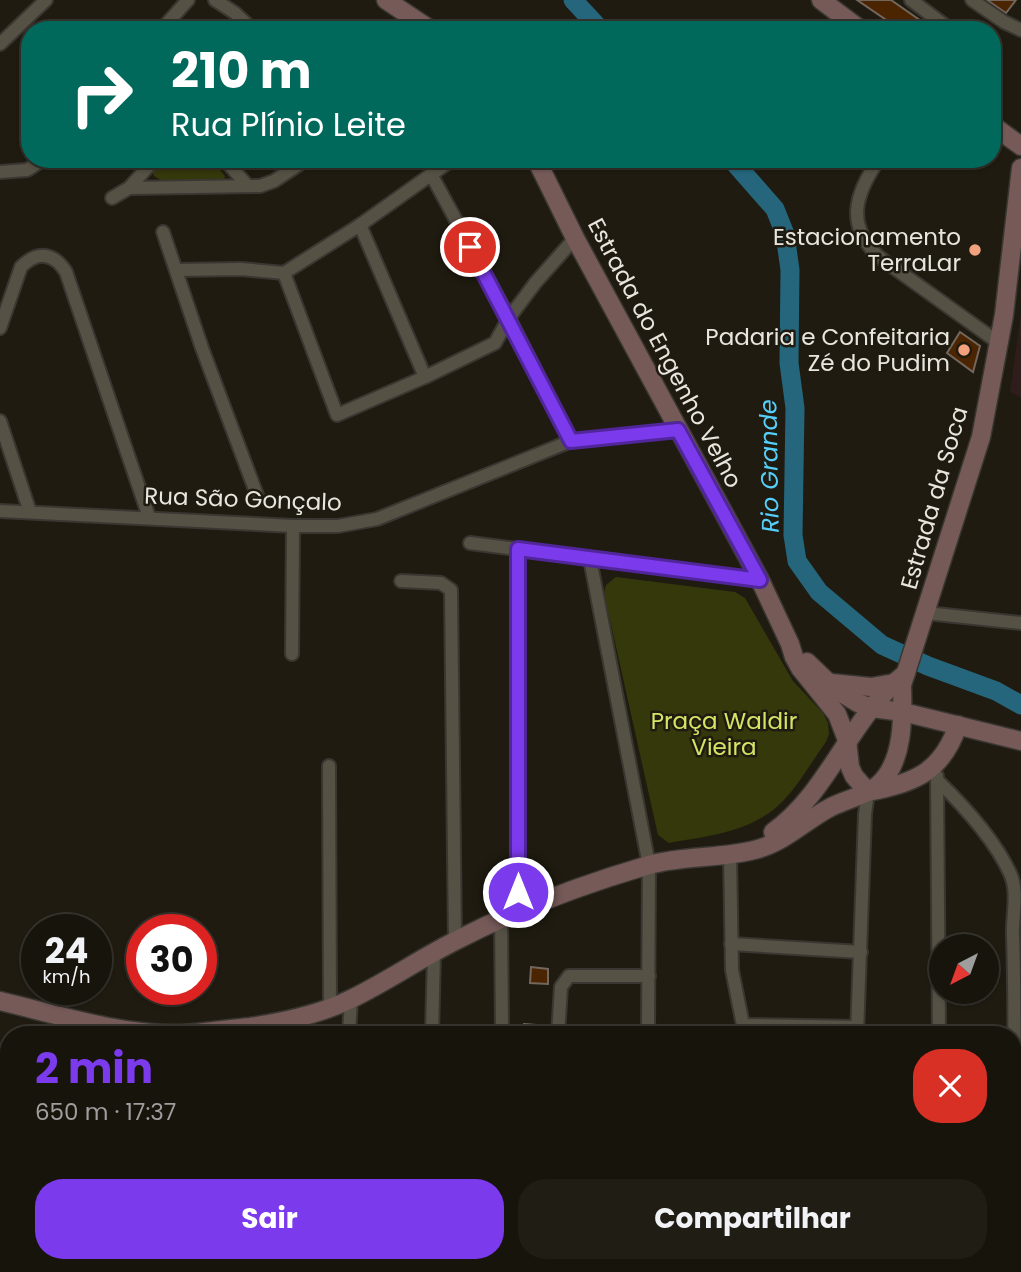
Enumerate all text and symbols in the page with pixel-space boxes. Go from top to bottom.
text: 210 m [171,37,312,105]
icon: right [56,49,147,140]
text: Rua Plínio Leite [171,102,406,147]
street label: Estrada do Engenho Velho [580,212,750,494]
pin [440,217,500,277]
place label: Estacionamento TerraLar [773,221,961,279]
icon: arrive [451,228,489,266]
marker: Estacionamento TerraLar [967,242,983,258]
place label: Padaria e Confeitaria Zé do Pudim [705,321,950,379]
marker: Padaria e Confeitaria Zé do Pudim [956,342,972,358]
water label: Rio Grande [751,399,787,533]
street label: Estrada da Soca [893,403,975,593]
street label: Rua São Gonçalo [144,480,342,518]
park label: Praça Waldir Vieira [651,705,797,763]
position arrow [481,855,555,929]
speed limit sign: 30 [126,914,217,1005]
text: 24 [45,926,88,975]
north arrow [929,934,999,1004]
map controls [929,934,999,1004]
text: km/h [43,964,90,989]
text: 2 min [35,1039,153,1098]
button: close [913,1049,987,1123]
text: 650 m · 17:37 [35,1096,176,1128]
button: Sair [35,1179,504,1259]
button: Compartilhar [518,1179,987,1259]

